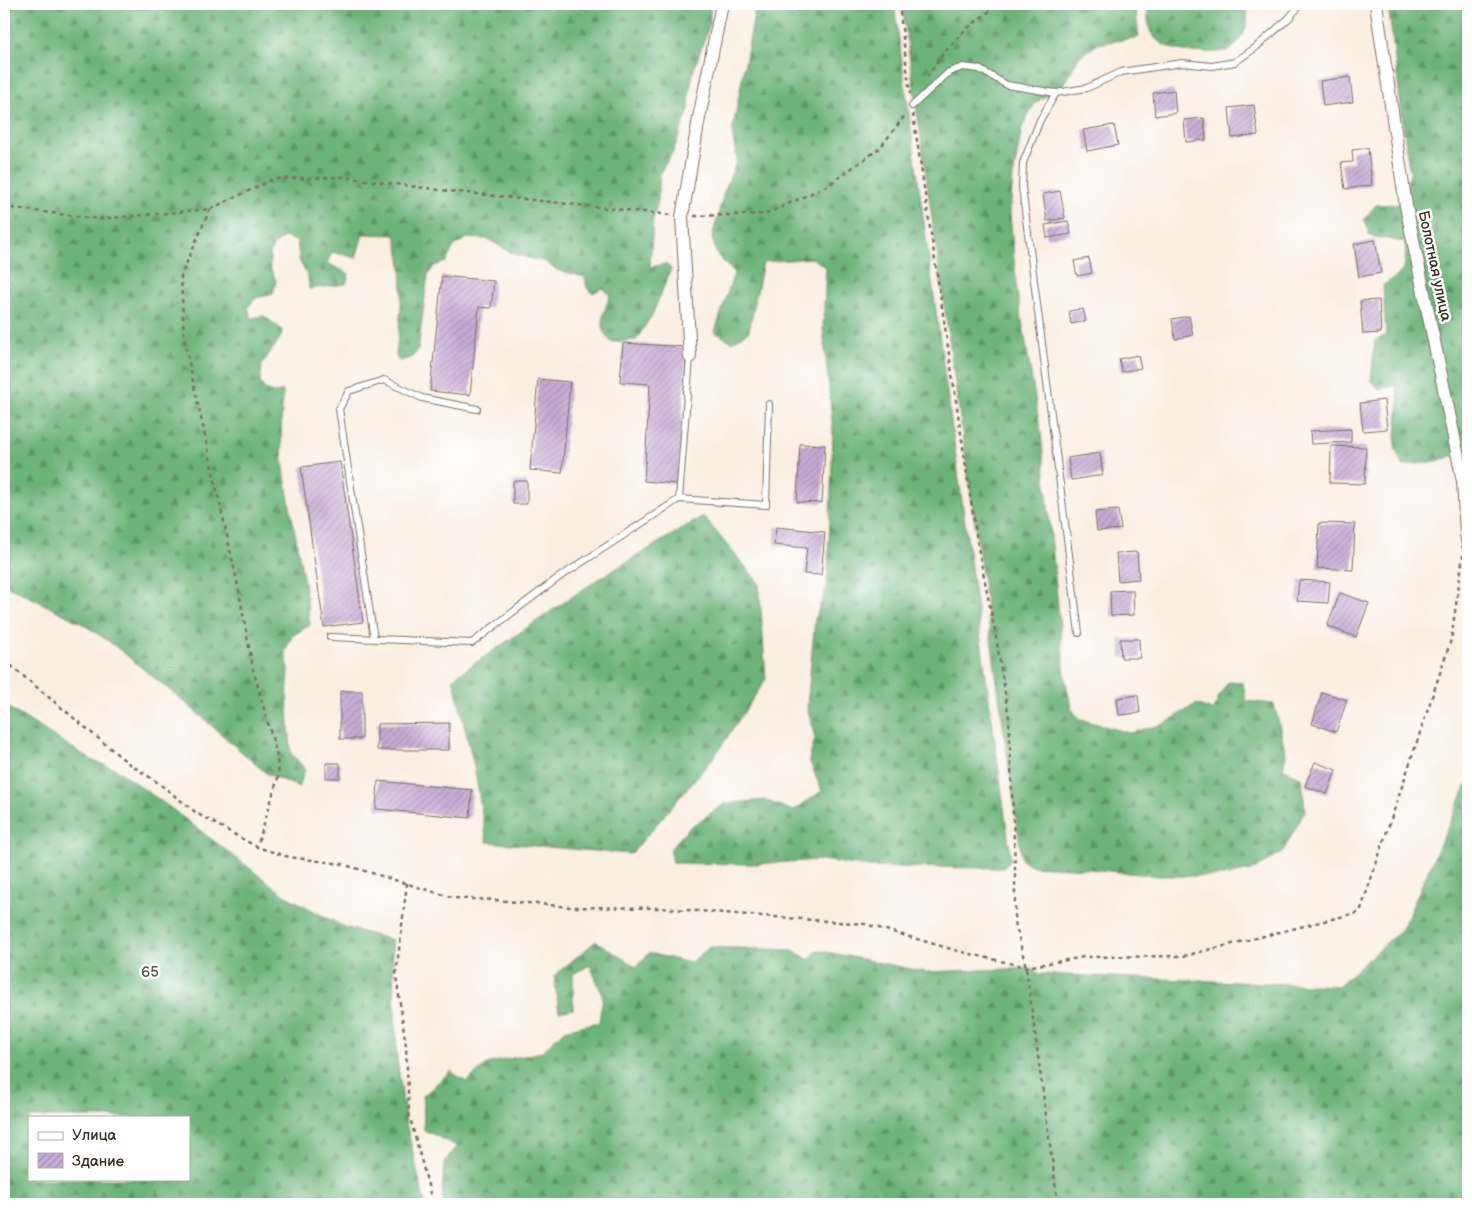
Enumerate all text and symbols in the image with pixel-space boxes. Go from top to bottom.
street label: Болотная улица [1414,209,1456,323]
park label: 65 [141,963,159,982]
legend [28,1116,190,1180]
text: Улица [72,1126,117,1145]
text: Здание [72,1152,124,1171]

